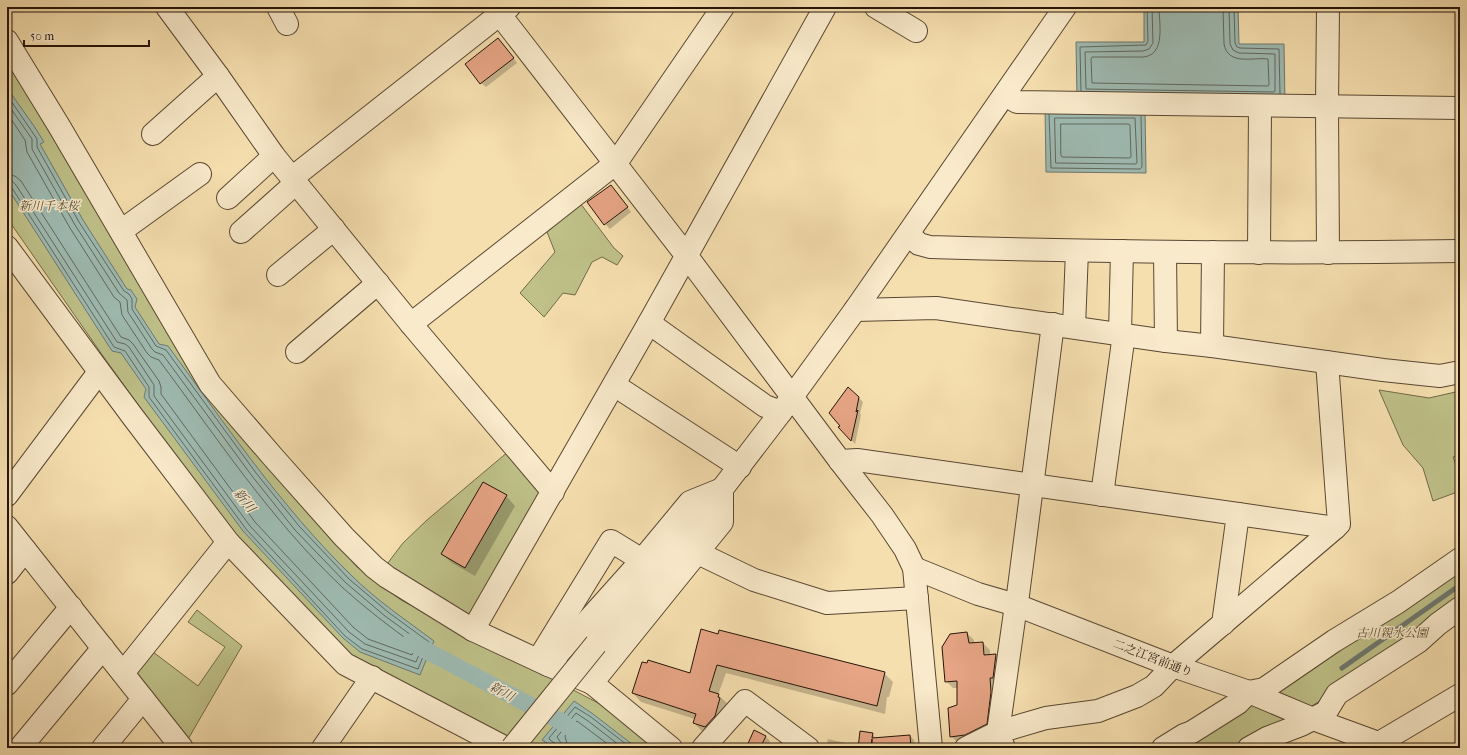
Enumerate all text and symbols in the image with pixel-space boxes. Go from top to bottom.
scale bar [24,22,149,48]
text: 50 m [30,29,54,43]
park label: 新川千本桜 [19,199,81,213]
water label: 新川 [231,485,260,517]
park label: 古川親水公園 [1356,626,1430,640]
street label: 二之江宮前通り [1111,636,1195,680]
water label: 新川 [487,679,519,705]

